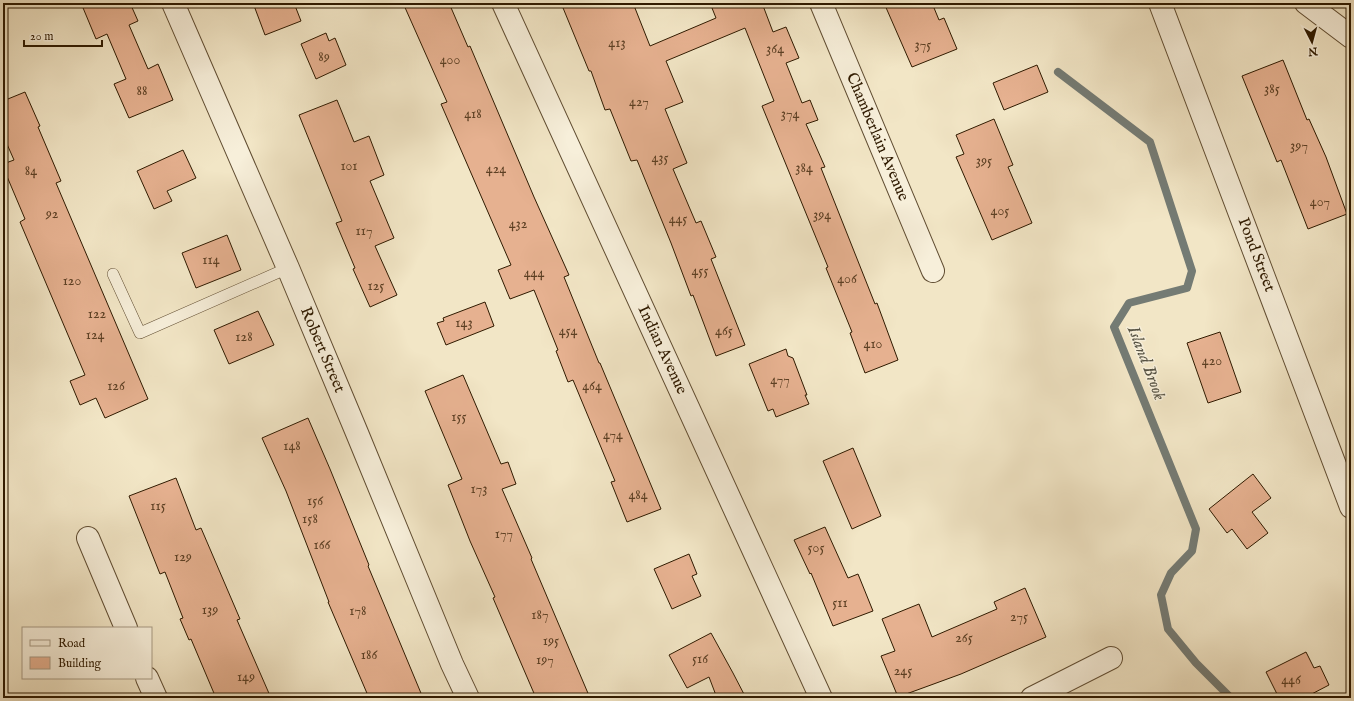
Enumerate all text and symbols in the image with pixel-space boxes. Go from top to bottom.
scale bar [24,22,102,48]
north arrow [1292,22,1332,62]
text: 20 m [30,29,53,44]
house number: 413 [608,34,626,52]
house number: 375 [915,36,931,54]
house number: 364 [766,40,784,58]
text: N [1307,43,1319,58]
house number: 89 [318,48,330,66]
house number: 400 [440,51,460,69]
street label: Chamberlain Avenue [841,70,913,204]
house number: 385 [1264,80,1280,98]
house number: 88 [137,82,147,100]
house number: 427 [629,93,649,111]
house number: 418 [464,105,482,123]
house number: 374 [781,105,799,123]
house number: 397 [1290,137,1308,155]
house number: 435 [651,149,669,167]
house number: 395 [976,152,992,170]
house number: 101 [340,157,358,175]
house number: 384 [795,159,813,177]
house number: 424 [486,160,506,178]
house number: 84 [25,162,37,180]
house number: 407 [1310,193,1330,211]
house number: 405 [991,202,1009,220]
house number: 92 [45,205,59,223]
house number: 394 [813,206,831,224]
house number: 445 [669,210,687,228]
house number: 432 [509,215,528,233]
street label: Pond Street [1233,215,1279,295]
house number: 117 [356,222,372,240]
house number: 114 [202,251,220,269]
house number: 455 [692,262,708,280]
house number: 444 [524,264,544,282]
house number: 406 [837,270,858,288]
house number: 120 [63,272,81,290]
house number: 125 [368,277,384,295]
street label: Indian Avenue [633,302,691,398]
street label: Robert Street [295,304,349,396]
house number: 122 [88,305,107,323]
house number: 143 [455,314,473,332]
house number: 454 [559,322,577,340]
house number: 465 [715,322,733,340]
water label: Island Brook [1122,322,1170,403]
house number: 124 [86,326,104,344]
house number: 128 [235,328,253,346]
house number: 410 [864,335,883,353]
house number: 420 [1202,352,1222,370]
house number: 477 [770,371,790,389]
house number: 126 [107,377,126,395]
house number: 464 [582,377,602,395]
house number: 155 [451,408,467,426]
house number: 474 [603,426,623,444]
house number: 148 [283,437,301,455]
house number: 173 [471,480,488,498]
house number: 484 [628,486,648,504]
house number: 156 [307,492,324,510]
house number: 115 [150,497,166,515]
house number: 158 [302,510,318,528]
house number: 177 [495,525,513,543]
house number: 166 [313,536,332,554]
house number: 505 [808,539,824,557]
house number: 129 [174,548,192,566]
house number: 511 [832,594,848,612]
house number: 139 [202,601,218,619]
house number: 178 [349,602,367,620]
house number: 187 [531,606,549,624]
house number: 275 [1010,608,1028,626]
legend [22,627,152,679]
house number: 265 [955,629,973,647]
house number: 195 [543,632,559,650]
text: Road [58,636,86,651]
house number: 186 [361,646,378,664]
house number: 516 [692,650,709,668]
house number: 197 [536,651,554,669]
text: Building [58,656,102,671]
house number: 245 [894,662,912,680]
house number: 149 [237,668,255,686]
house number: 446 [1281,671,1302,689]

